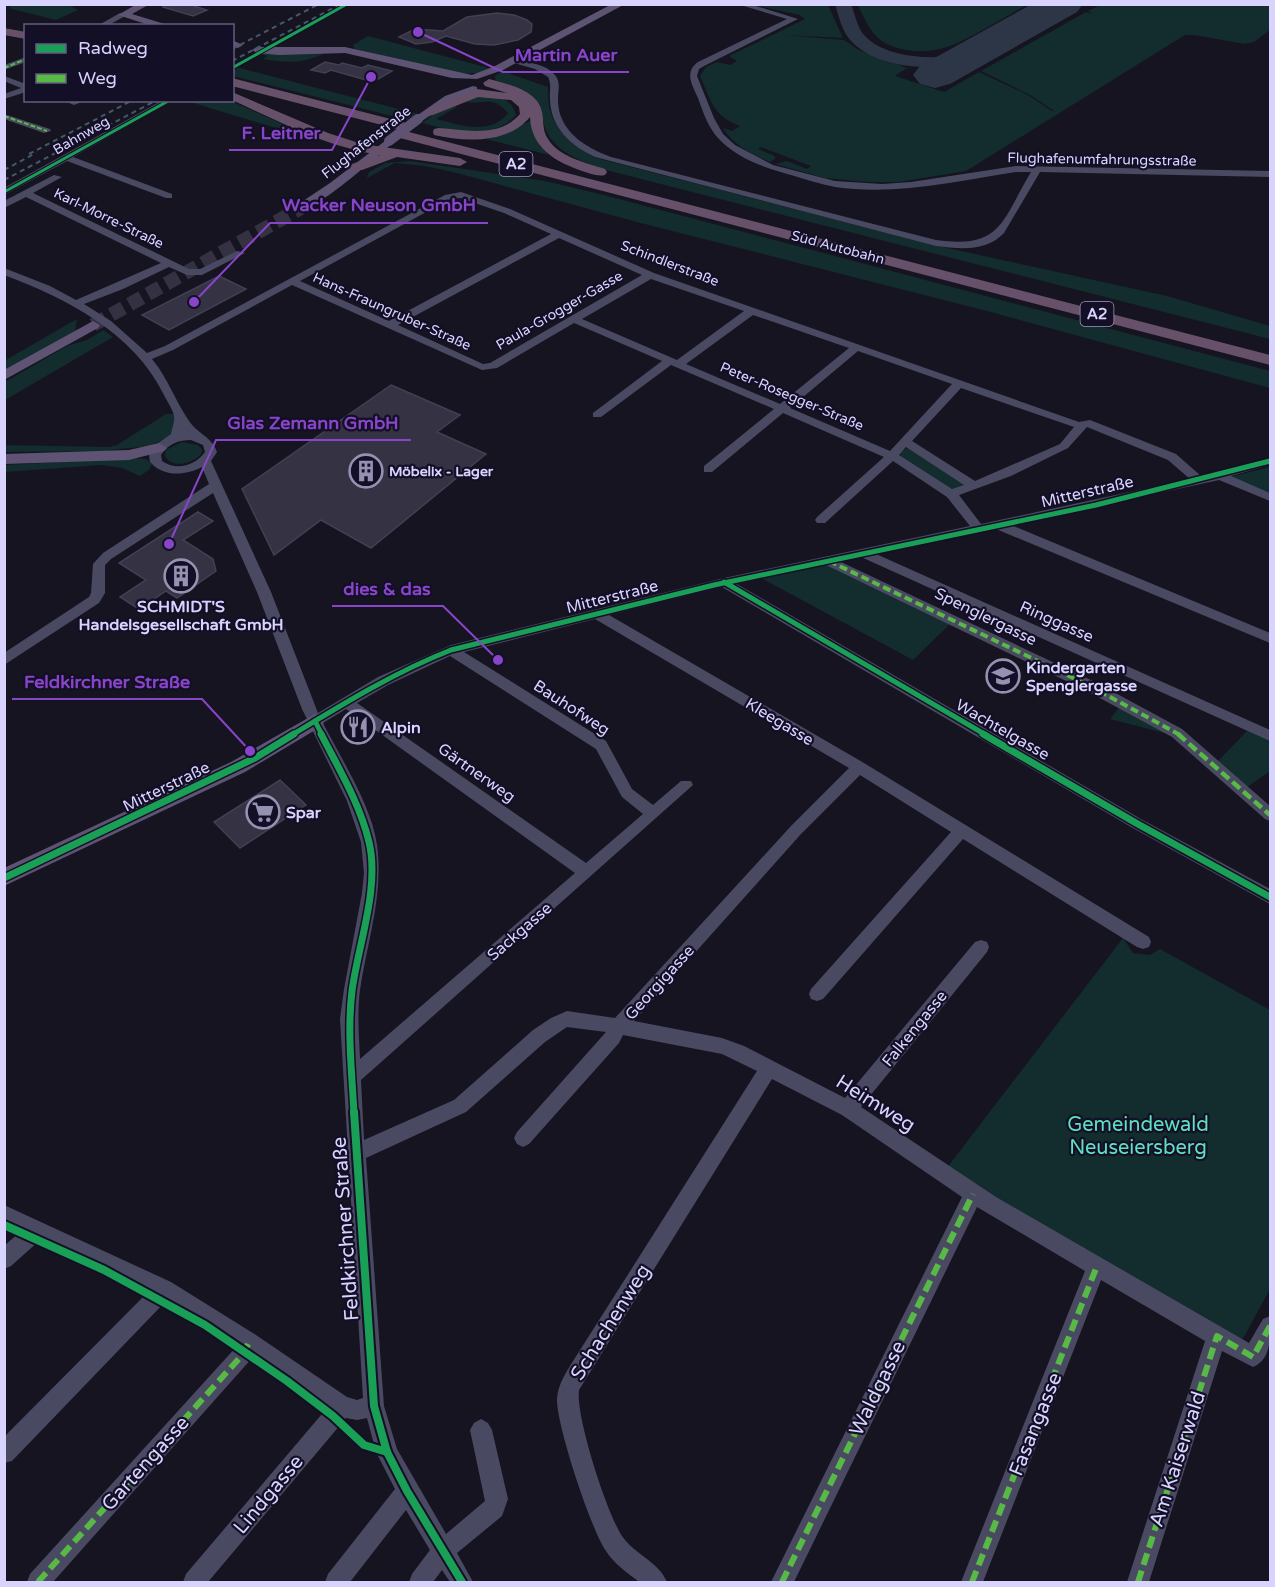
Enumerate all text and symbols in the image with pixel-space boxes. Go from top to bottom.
legend [24,24,234,102]
callout: Martin Auer [503,36,629,72]
text: Radweg [78,37,148,59]
text: Martin Auer [515,44,618,66]
text: Weg [78,67,117,89]
street label: Flughafenstraße [318,102,414,183]
street label: Bahnweg [50,113,112,158]
callout: F. Leitner [229,114,332,150]
text: F. Leitner [242,122,322,144]
street label: Flughafenumfahrungsstraße [1007,149,1197,170]
road number: A2 [500,152,532,176]
street label: Karl-Morre-Straße [51,185,167,252]
callout: Wacker Neuson GmbH [270,187,488,223]
text: Wacker Neuson GmbH [282,194,476,216]
street label: Süd Autobahn [789,227,886,268]
street label: Schindlerstraße [618,237,721,290]
street label: Paula-Grogger-Gasse [493,267,626,354]
street label: Hans-Fraungruber-Straße [310,269,474,354]
road number: A2 [1080,302,1114,326]
street label: Peter-Rosegger-Straße [717,359,866,434]
callout: Glas Zemann GmbH [216,404,411,440]
text: Glas Zemann GmbH [227,412,399,434]
building icon: Möbelix - Lager [348,453,384,489]
place label: Möbelix - Lager [389,463,494,480]
street label: Mitterstraße [1039,472,1135,512]
building icon: SCHMIDT'S Handelsgesellschaft GmbH [163,558,199,594]
callout: dies & das [332,570,443,606]
street label: Mitterstraße [564,576,660,618]
text: dies & das [343,578,431,600]
street label: Spenglergasse [931,584,1040,650]
place label: SCHMIDT'S Handelsgesellschaft GmbH [78,597,284,635]
street label: Ringgasse [1017,597,1097,647]
school or university icon: Kindergarten Spenglergasse [985,658,1021,694]
place label: Kindergarten Spenglergasse [1026,658,1137,696]
callout: Feldkirchner Straße [12,663,202,699]
text: Feldkirchner Straße [24,671,190,693]
street label: Bauhofweg [530,676,613,740]
street label: Kleegasse [742,694,817,750]
street label: Wachtelgasse [952,695,1053,765]
restaurant icon: Alpin [340,709,376,745]
place label: Alpin [381,718,421,738]
street label: Gärtnerweg [434,739,519,807]
street label: Mitterstraße [120,757,213,817]
supermarket icon: Spar [245,794,281,830]
place label: Spar [286,803,322,823]
street label: Sackgasse [483,898,556,965]
street label: Georgigasse [621,941,699,1024]
street label: Falkengasse [878,986,952,1071]
street label: Heimweg [831,1070,920,1138]
park label: Gemeindewald Neuseiersberg [1067,1113,1209,1160]
street label: Feldkirchner Straße [328,1136,364,1322]
street label: Schachenweg [566,1260,656,1385]
street label: Waldgasse [845,1337,911,1440]
street label: Fasangasse [1004,1369,1068,1480]
street label: Am Kaiserwald [1145,1388,1211,1530]
street label: Gartengasse [97,1411,195,1516]
street label: Lindgasse [229,1450,309,1539]

